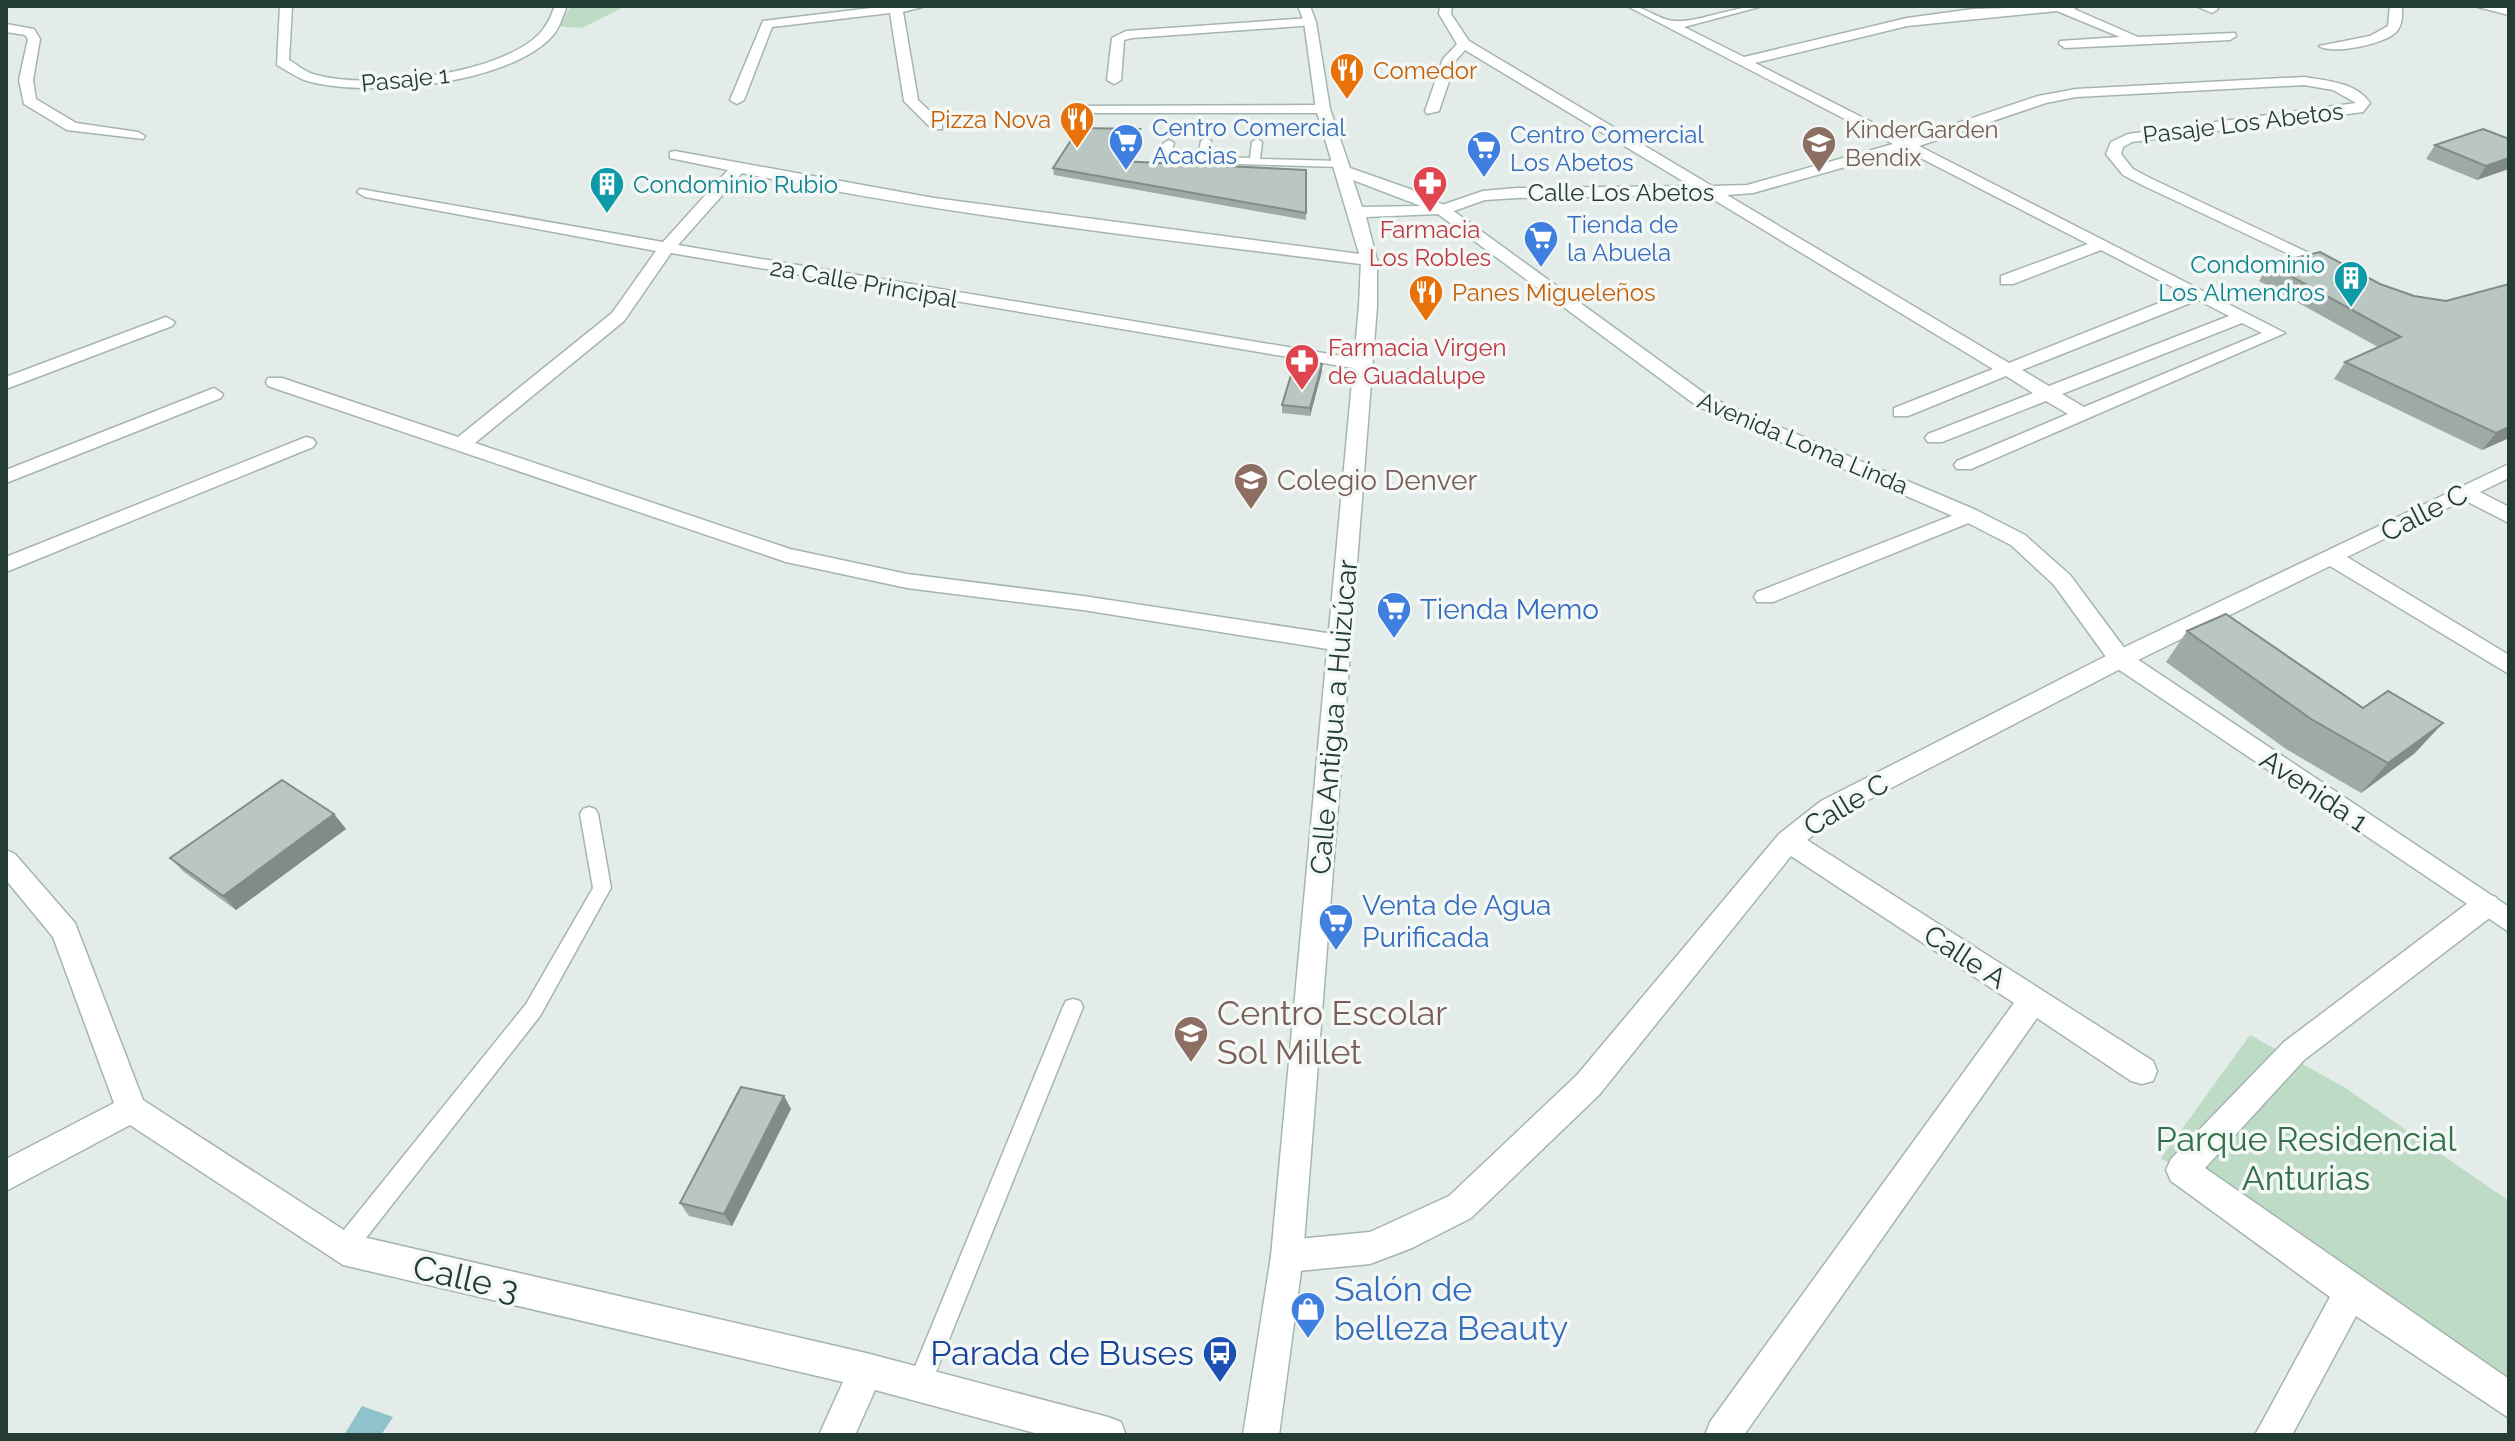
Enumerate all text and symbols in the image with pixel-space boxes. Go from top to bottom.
restaurant icon: Comedor [1328,51,1366,101]
place label: Comedor [1373,56,1478,85]
street label: Pasaje 1 [360,60,450,98]
street label: Pasaje Los Abetos [2141,96,2345,150]
restaurant icon: Pizza Nova [1058,100,1096,150]
place label: Pizza Nova [930,105,1051,134]
place label: Centro Comercial Acacias [1152,113,1346,170]
place label: KinderGarden Bendix [1845,115,1998,172]
place label: Centro Comercial Los Abetos [1510,120,1704,177]
supermarket icon: Centro Comercial Acacias [1107,122,1145,172]
school or university icon: KinderGarden Bendix [1800,124,1838,174]
supermarket icon: Centro Comercial Los Abetos [1465,129,1503,179]
pharmacy icon: Farmacia Los Robles [1411,164,1449,214]
building icon: Condominio Rubio [588,165,626,215]
place label: Condominio Rubio [633,170,838,199]
street label: Calle Los Abetos [1528,178,1714,207]
place label: Tienda de la Abuela [1567,210,1678,267]
place label: Farmacia Los Robles [1369,215,1491,272]
supermarket icon: Tienda de la Abuela [1522,219,1560,269]
place label: Condominio Los Almendros [2158,250,2325,307]
street label: 2a Calle Principal [768,252,960,314]
building icon: Condominio Los Almendros [2332,259,2370,309]
restaurant icon: Panes Migueleños [1407,273,1445,323]
place label: Panes Migueleños [1452,278,1656,307]
place label: Farmacia Virgen de Guadalupe [1328,333,1507,390]
pharmacy icon: Farmacia Virgen de Guadalupe [1283,342,1321,392]
street label: Avenida Loma Linda [1693,386,1913,500]
school or university icon: Colegio Denver [1232,461,1270,511]
place label: Colegio Denver [1277,464,1477,497]
street label: Calle C [2375,477,2473,549]
street label: Calle Antigua a Huizúcar [1304,558,1364,876]
supermarket icon: Tienda Memo [1375,590,1413,640]
place label: Tienda Memo [1420,593,1599,626]
street label: Avenida 1 [2254,743,2374,839]
street label: Calle C [1798,767,1894,843]
place label: Venta de Agua Purificada [1362,889,1551,954]
supermarket icon: Venta de Agua Purificada [1317,902,1355,952]
street label: Calle A [1918,918,2012,996]
place label: Centro Escolar Sol Millet [1217,993,1447,1072]
school or university icon: Centro Escolar Sol Millet [1172,1014,1210,1064]
park label: Parque Residencial Anturias [2156,1119,2457,1198]
street label: Calle 3 [409,1246,523,1310]
place label: Salón de belleza Beauty [1334,1269,1568,1348]
shop icon: Salón de belleza Beauty [1289,1290,1327,1340]
place label: Parada de Buses [930,1333,1194,1373]
bus stop icon: Parada de Buses [1201,1334,1239,1384]

